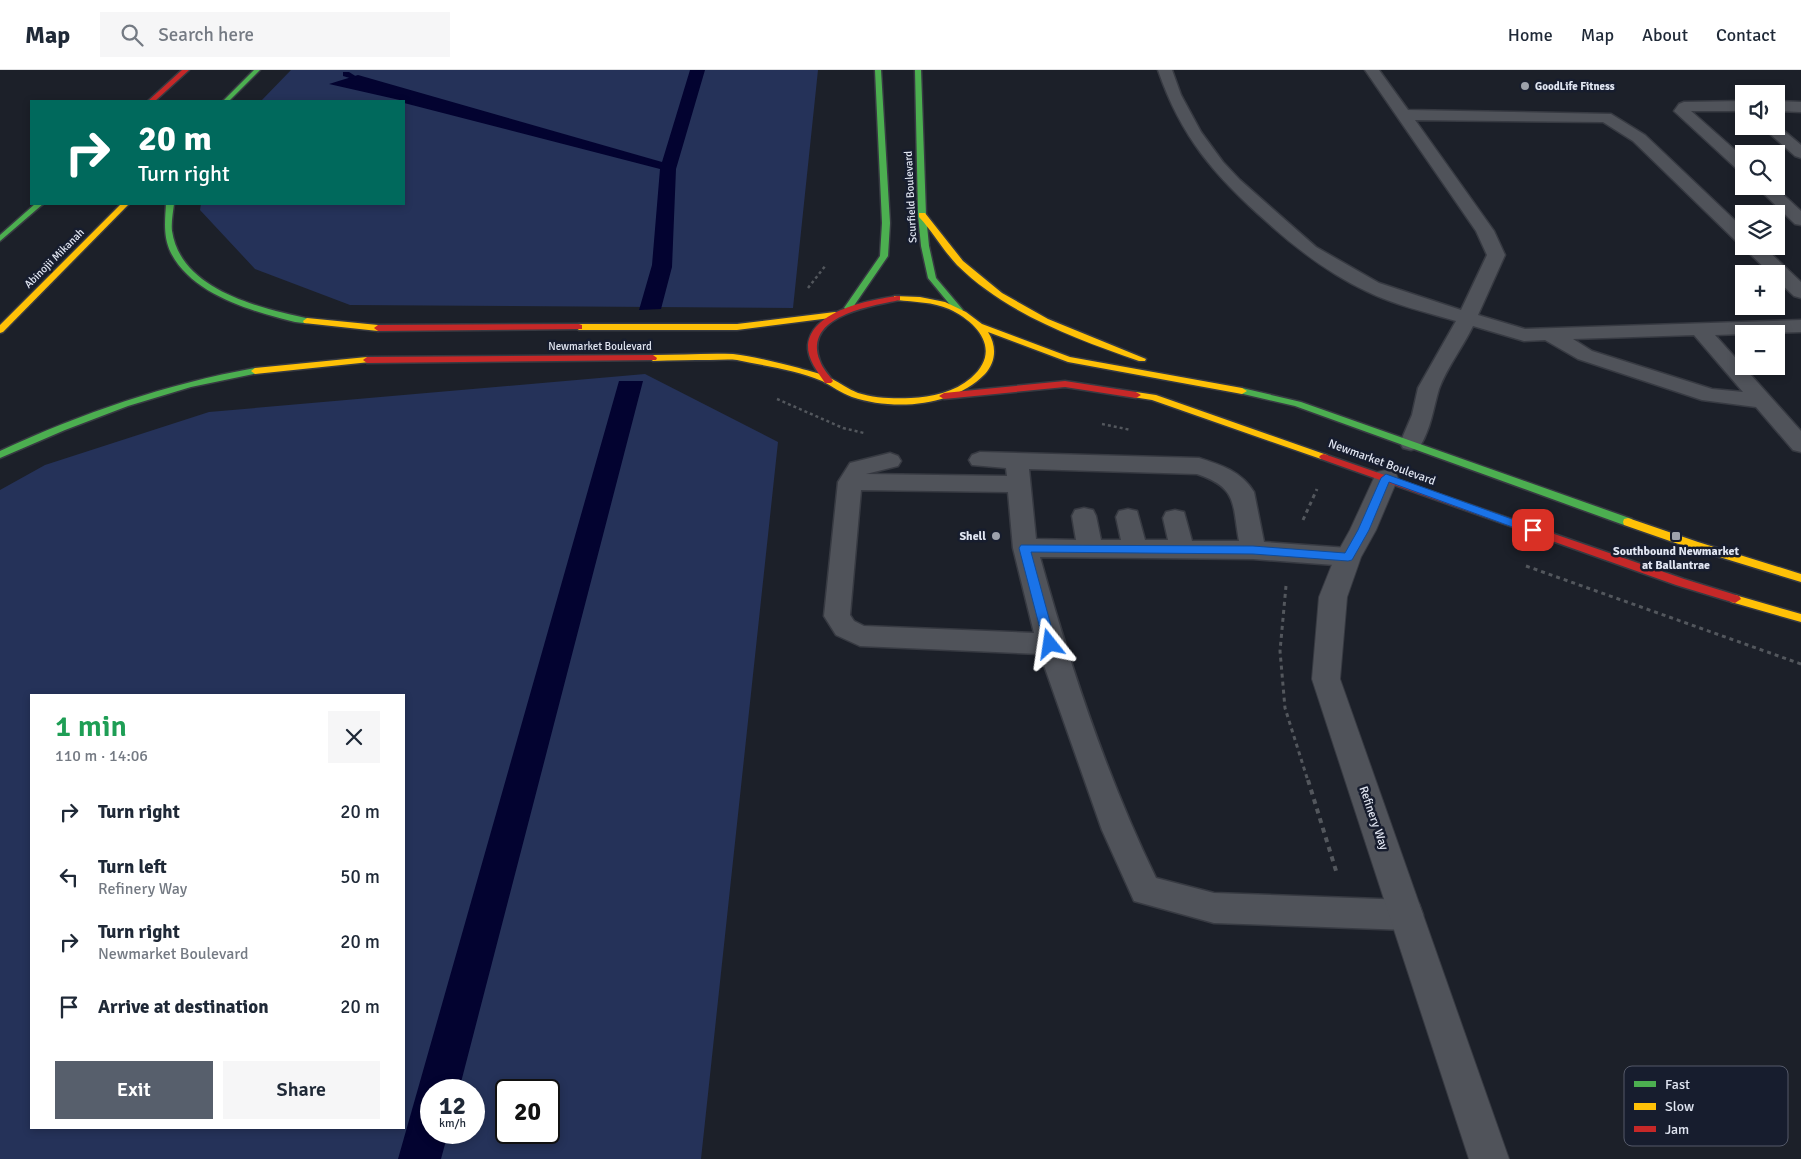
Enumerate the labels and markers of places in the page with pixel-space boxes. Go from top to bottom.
marker: GoodLife Fitness [1519,80,1531,92]
place label: GoodLife Fitness [1535,80,1615,93]
pin [1512,509,1554,551]
place label: Shell [959,529,986,544]
marker: Shell [990,530,1002,542]
marker: Southbound Newmarket at Ballantrae [1670,530,1682,542]
place label: Southbound Newmarket at Ballantrae [1613,544,1739,573]

